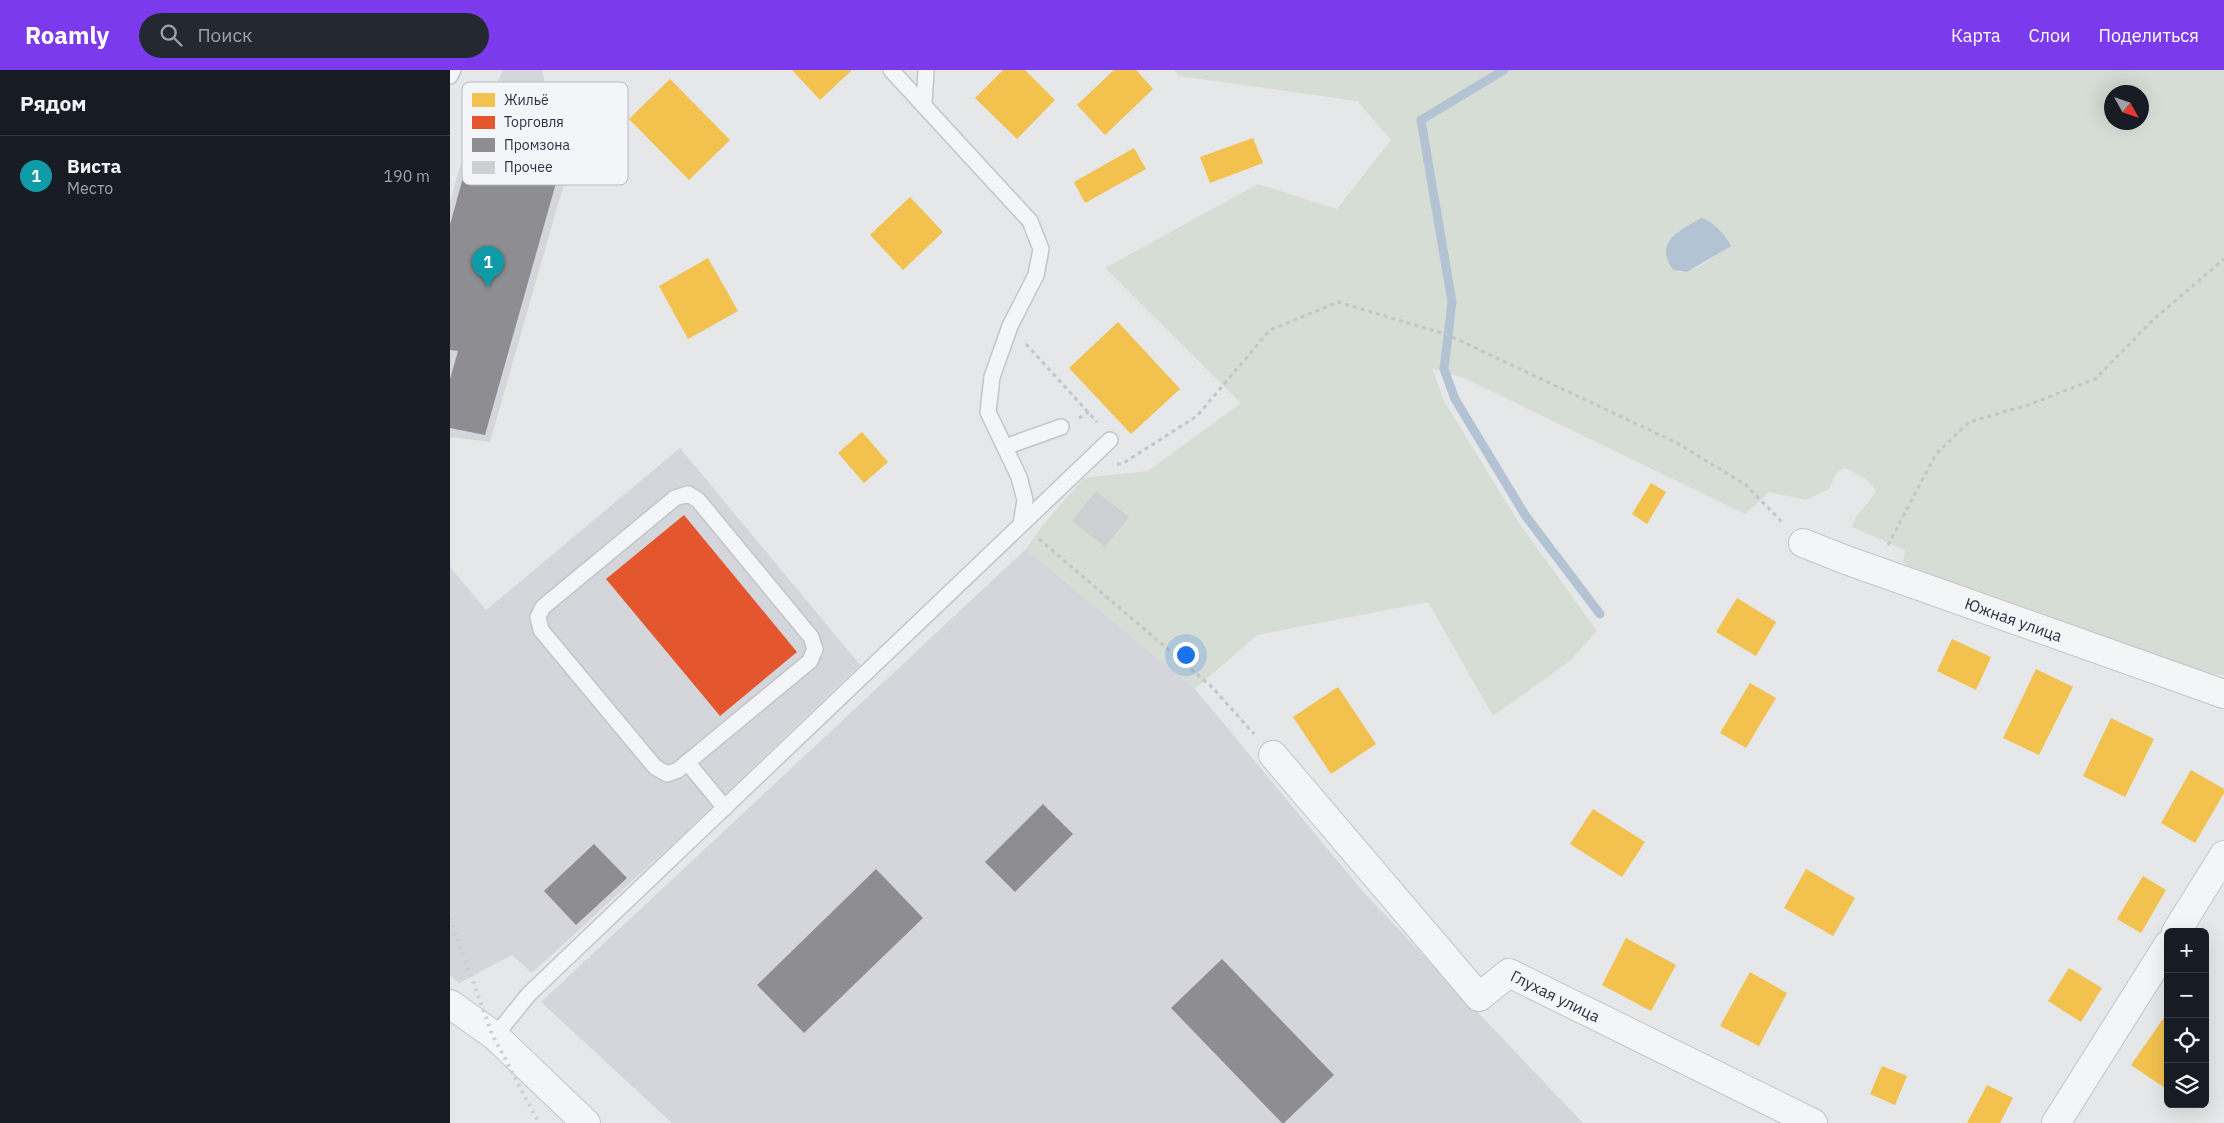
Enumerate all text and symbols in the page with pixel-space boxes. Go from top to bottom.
search box [139,13,489,58]
text: Roamly [25,19,109,51]
icon: search [157,21,185,49]
text: Поиск [197,23,252,47]
text: Карта [1951,24,2001,47]
text: Слои [2029,24,2071,47]
text: Поделиться [2099,24,2199,47]
legend [462,82,628,185]
north arrow [2104,85,2149,130]
text: Рядом [20,89,87,117]
text: Жильё [504,91,549,109]
text: Торговля [504,113,564,131]
text: Промзона [504,136,570,154]
text: Виста [67,154,121,178]
text: Прочее [504,158,553,176]
text: 1 [31,166,41,186]
text: 190 m [383,166,430,186]
text: Место [67,178,113,198]
pin: 1 [472,246,504,287]
street label: Южная улица [1962,593,2065,646]
your location [1173,642,1199,668]
map controls [2164,928,2209,1108]
button: + [2164,928,2209,973]
street label: Глухая улица [1507,965,1604,1027]
button: − [2164,973,2209,1018]
button: locate [2164,1018,2209,1063]
button: layers [2164,1063,2209,1108]

